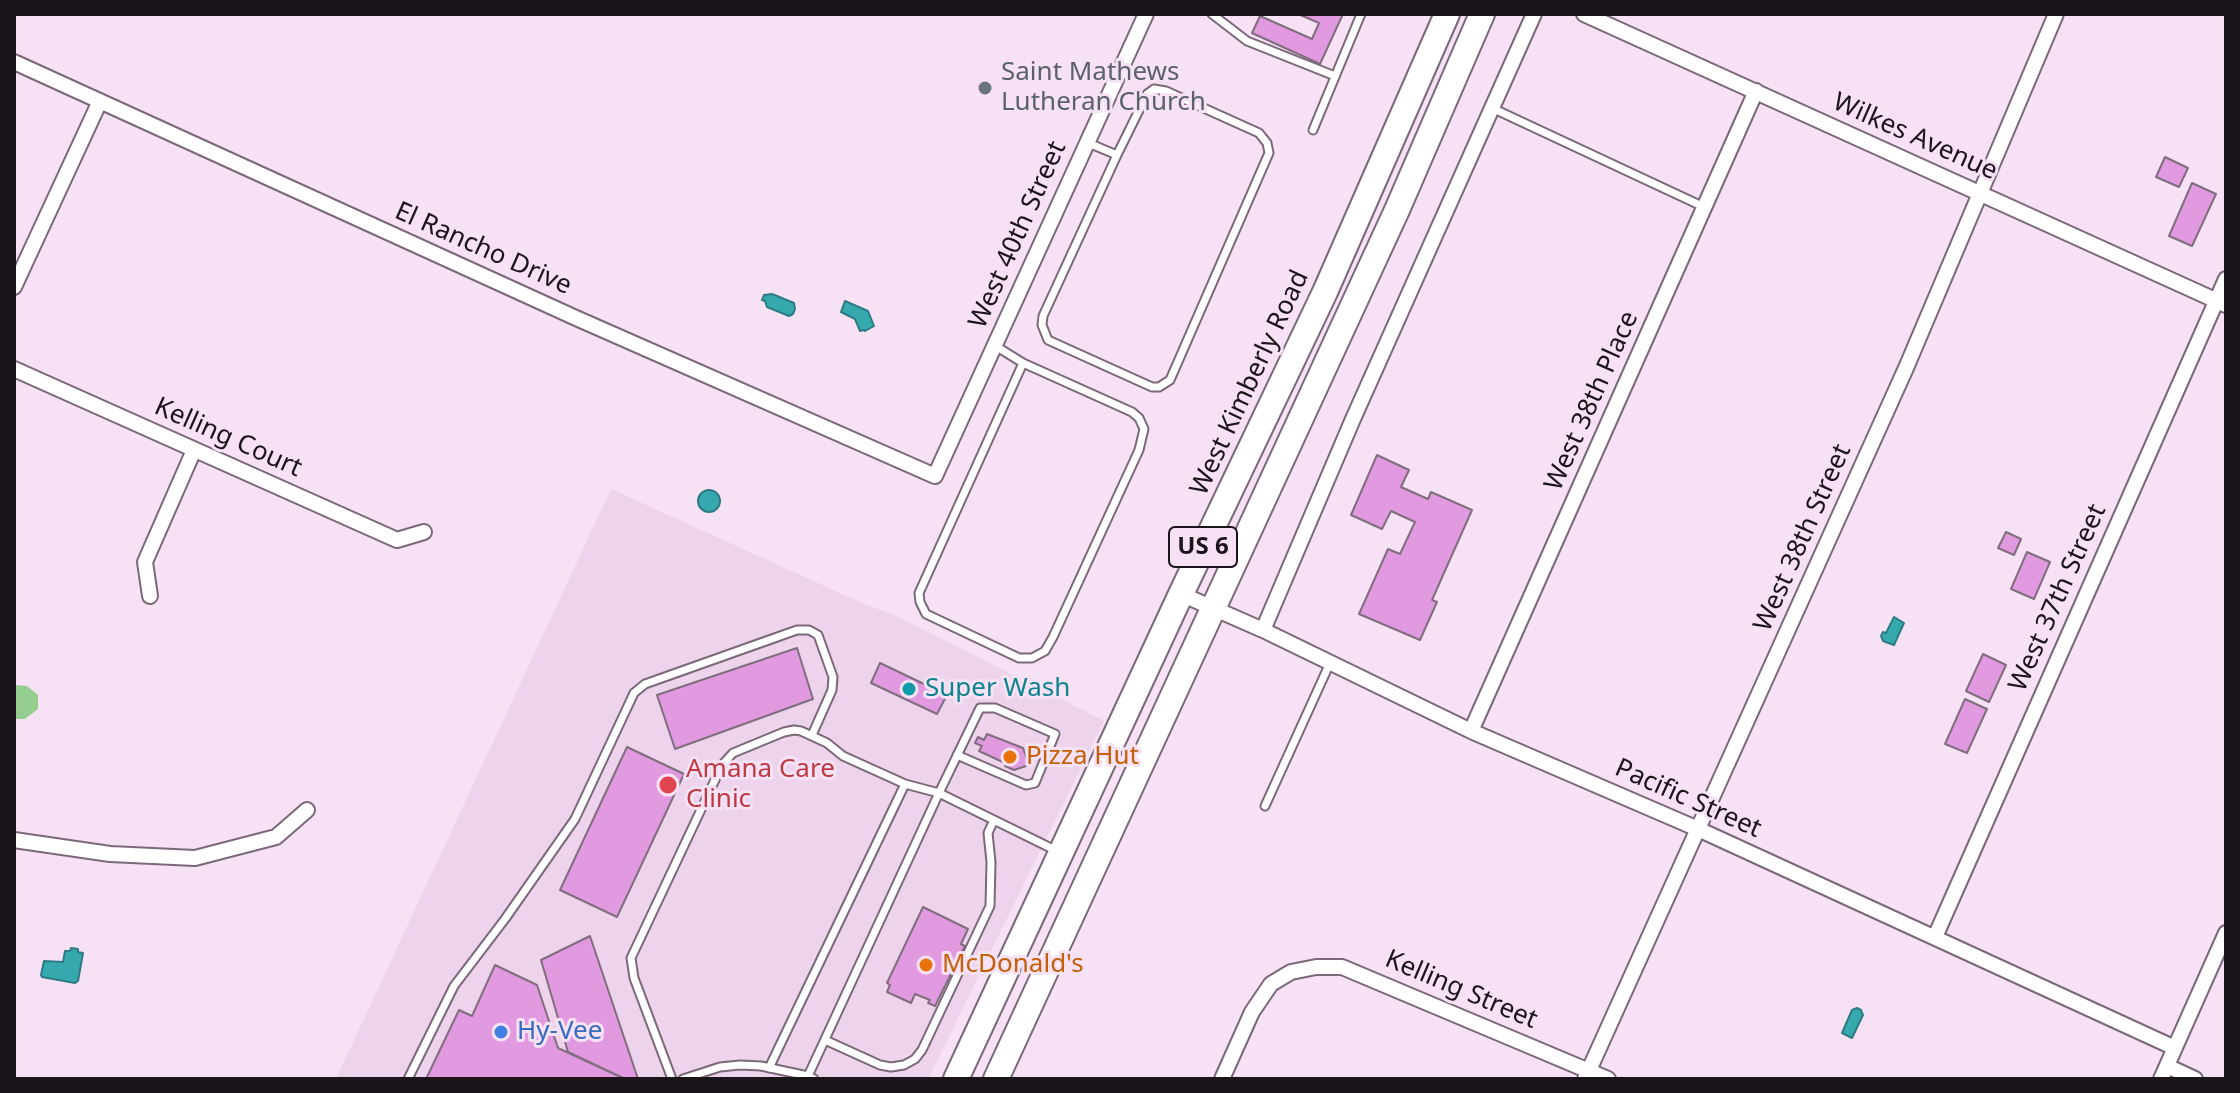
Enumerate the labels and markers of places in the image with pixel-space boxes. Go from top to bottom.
place label: Saint Mathews Lutheran Church [1001,57,1206,118]
marker: Saint Mathews Lutheran Church [976,79,994,97]
place label: Super Wash [925,673,1070,705]
marker: Super Wash [900,680,918,698]
place label: Pizza Hut [1026,741,1139,773]
marker: Pizza Hut [1001,748,1019,766]
place label: Amana Care Clinic [686,754,835,816]
marker: Amana Care Clinic [657,774,679,796]
place label: McDonald's [942,949,1084,981]
marker: McDonald's [917,956,935,974]
place label: Hy-Vee [517,1016,602,1048]
marker: Hy-Vee [492,1023,510,1041]

